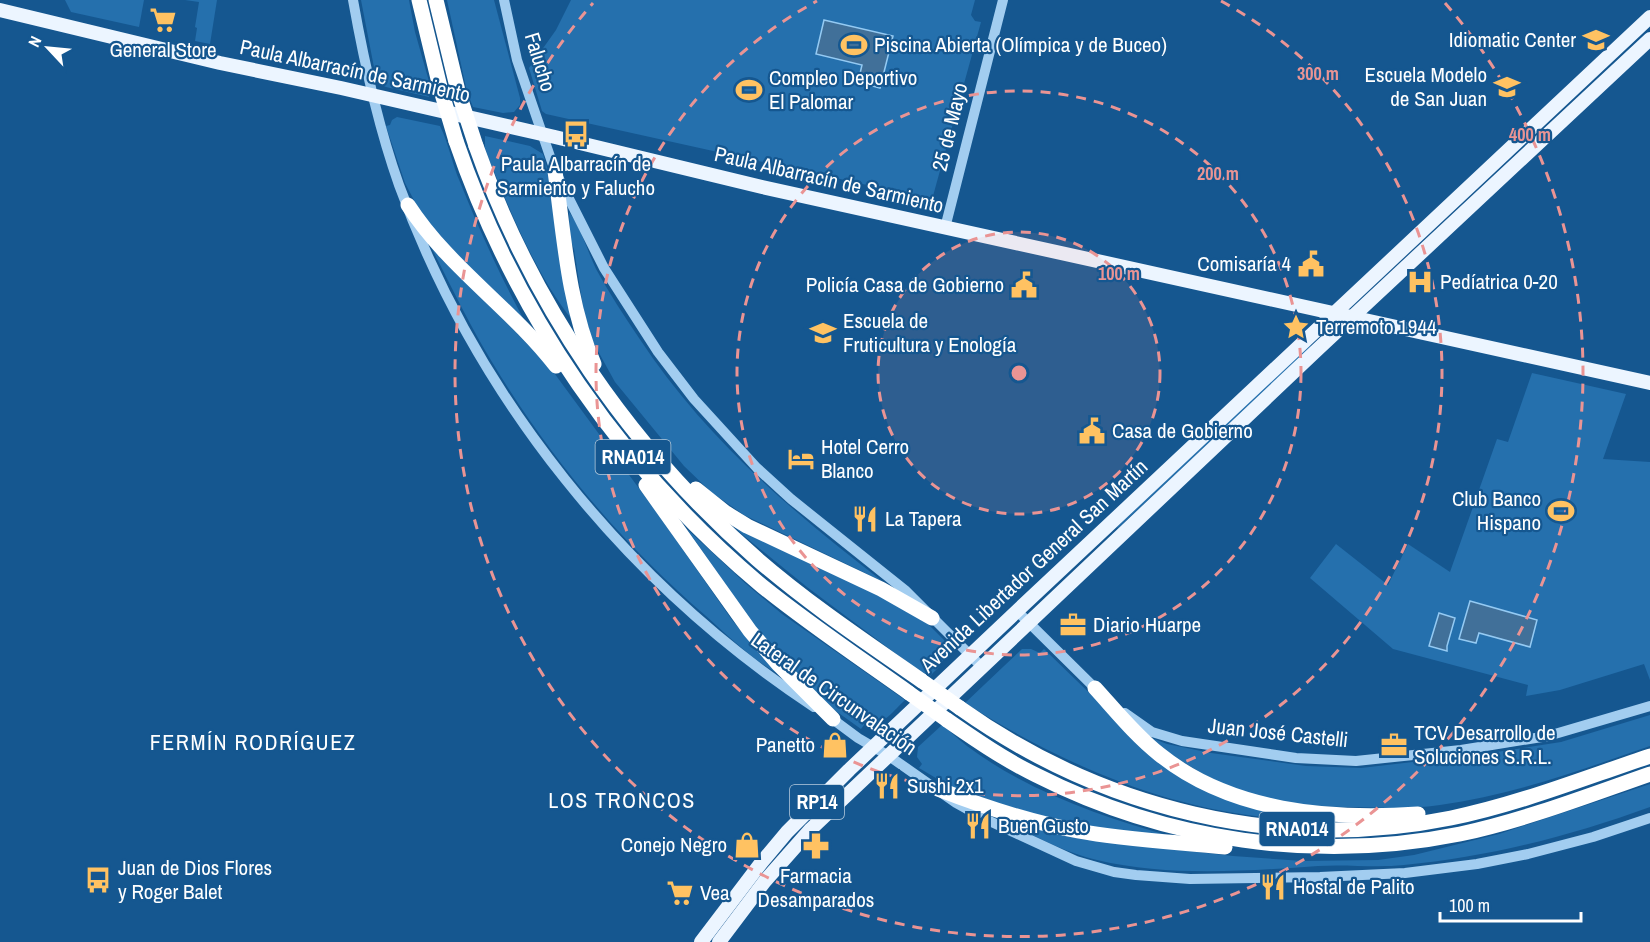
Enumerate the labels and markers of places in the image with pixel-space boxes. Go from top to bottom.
supermarket icon: General Store [148,5,178,35]
place label: Idiomatic Center [1449,25,1576,54]
school or university icon: Idiomatic Center [1581,25,1611,55]
sports icon: Piscina Abierta (Olímpica y de Buceo) [839,30,869,60]
place label: Piscina Abierta (Olímpica y de Buceo) [874,30,1167,59]
place label: General Store [109,35,217,64]
place label: Escuela Modelo de San Juan [1364,60,1487,113]
place label: Compleo Deportivo El Palomar [769,63,917,116]
school or university icon: Escuela Modelo de San Juan [1492,72,1522,102]
sports icon: Compleo Deportivo El Palomar [734,75,764,105]
bus stop icon: Paula Albarracín de Sarmiento y Falucho [561,119,591,149]
place label: Paula Albarracín de Sarmiento y Falucho [497,149,655,202]
place label: Comisaría 4 [1197,249,1291,278]
public building icon: Comisaría 4 [1296,249,1326,279]
hospital icon: Pedíatrica 0-20 [1405,267,1435,297]
place label: Pedíatrica 0-20 [1440,267,1558,296]
place label: Policía Casa de Gobierno [806,270,1004,299]
public building icon: Policía Casa de Gobierno [1009,270,1039,300]
place label: Escuela de Fruticultura y Enología [843,306,1017,359]
place icon: Terremoto 1944 [1281,312,1311,342]
place label: Terremoto 1944 [1316,312,1437,341]
school or university icon: Escuela de Fruticultura y Enología [808,318,838,348]
centre of rings [1009,363,1029,383]
public building icon: Casa de Gobierno [1077,416,1107,446]
place label: Casa de Gobierno [1112,416,1253,445]
place label: Hotel Cerro Blanco [821,432,909,485]
hotel icon: Hotel Cerro Blanco [786,444,816,474]
place label: Club Banco Hispano [1452,484,1541,537]
sports icon: Club Banco Hispano [1546,496,1576,526]
restaurant icon: La Tapera [850,504,880,534]
place label: La Tapera [885,504,962,533]
office icon: Diario Huarpe [1058,610,1088,640]
place label: Diario Huarpe [1093,610,1201,639]
place label: TCV Desarrollo de Soluciones S.R.L. [1414,718,1556,771]
place label: Panetto [756,730,815,759]
shop icon: Panetto [820,730,850,760]
office icon: TCV Desarrollo de Soluciones S.R.L. [1379,730,1409,760]
restaurant icon: Sushi 2x1 [872,771,902,801]
place label: Sushi 2x1 [907,771,984,800]
restaurant icon: Buen Gusto [963,811,993,841]
place label: Buen Gusto [998,811,1089,840]
place label: Conejo Negro [621,830,727,859]
shop icon: Conejo Negro [732,830,762,860]
pharmacy icon: Farmacia Desamparados [801,831,831,861]
place label: Juan de Dios Flores y Roger Balet [118,853,272,906]
place label: Farmacia Desamparados [758,861,874,914]
bus stop icon: Juan de Dios Flores y Roger Balet [83,865,113,895]
restaurant icon: Hostal de Palito [1258,872,1288,902]
place label: Hostal de Palito [1293,872,1415,901]
supermarket icon: Vea [665,878,695,908]
place label: Vea [700,878,730,907]

